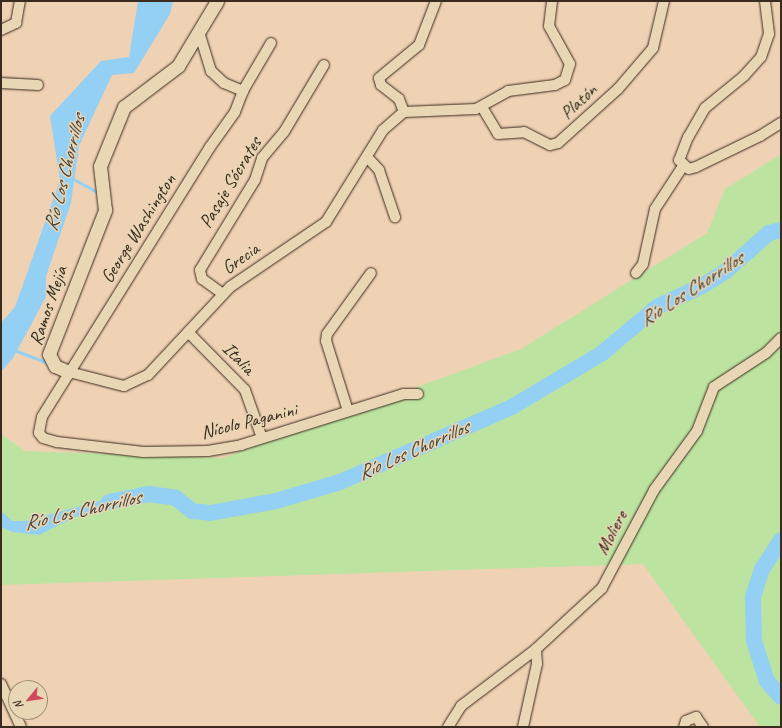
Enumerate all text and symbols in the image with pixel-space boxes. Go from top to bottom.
street label: Platón [556,79,602,125]
water label: Río Los Chorrillos [38,113,90,233]
street label: Pasaje Sócrates [195,133,267,233]
street label: George Washington [96,170,182,288]
street label: Grecia [218,238,264,280]
water label: Río Los Chorrillos [635,247,747,331]
street label: Ramos Mejía [25,263,73,349]
street label: Italia [217,338,259,380]
street label: Nícolo Paganini [199,399,299,445]
water label: Río Los Chorrillos [354,415,472,485]
water label: Río Los Chorrillos [22,485,142,535]
street label: Moliere [591,507,633,559]
north arrow [8,680,48,720]
text: N [11,699,26,712]

